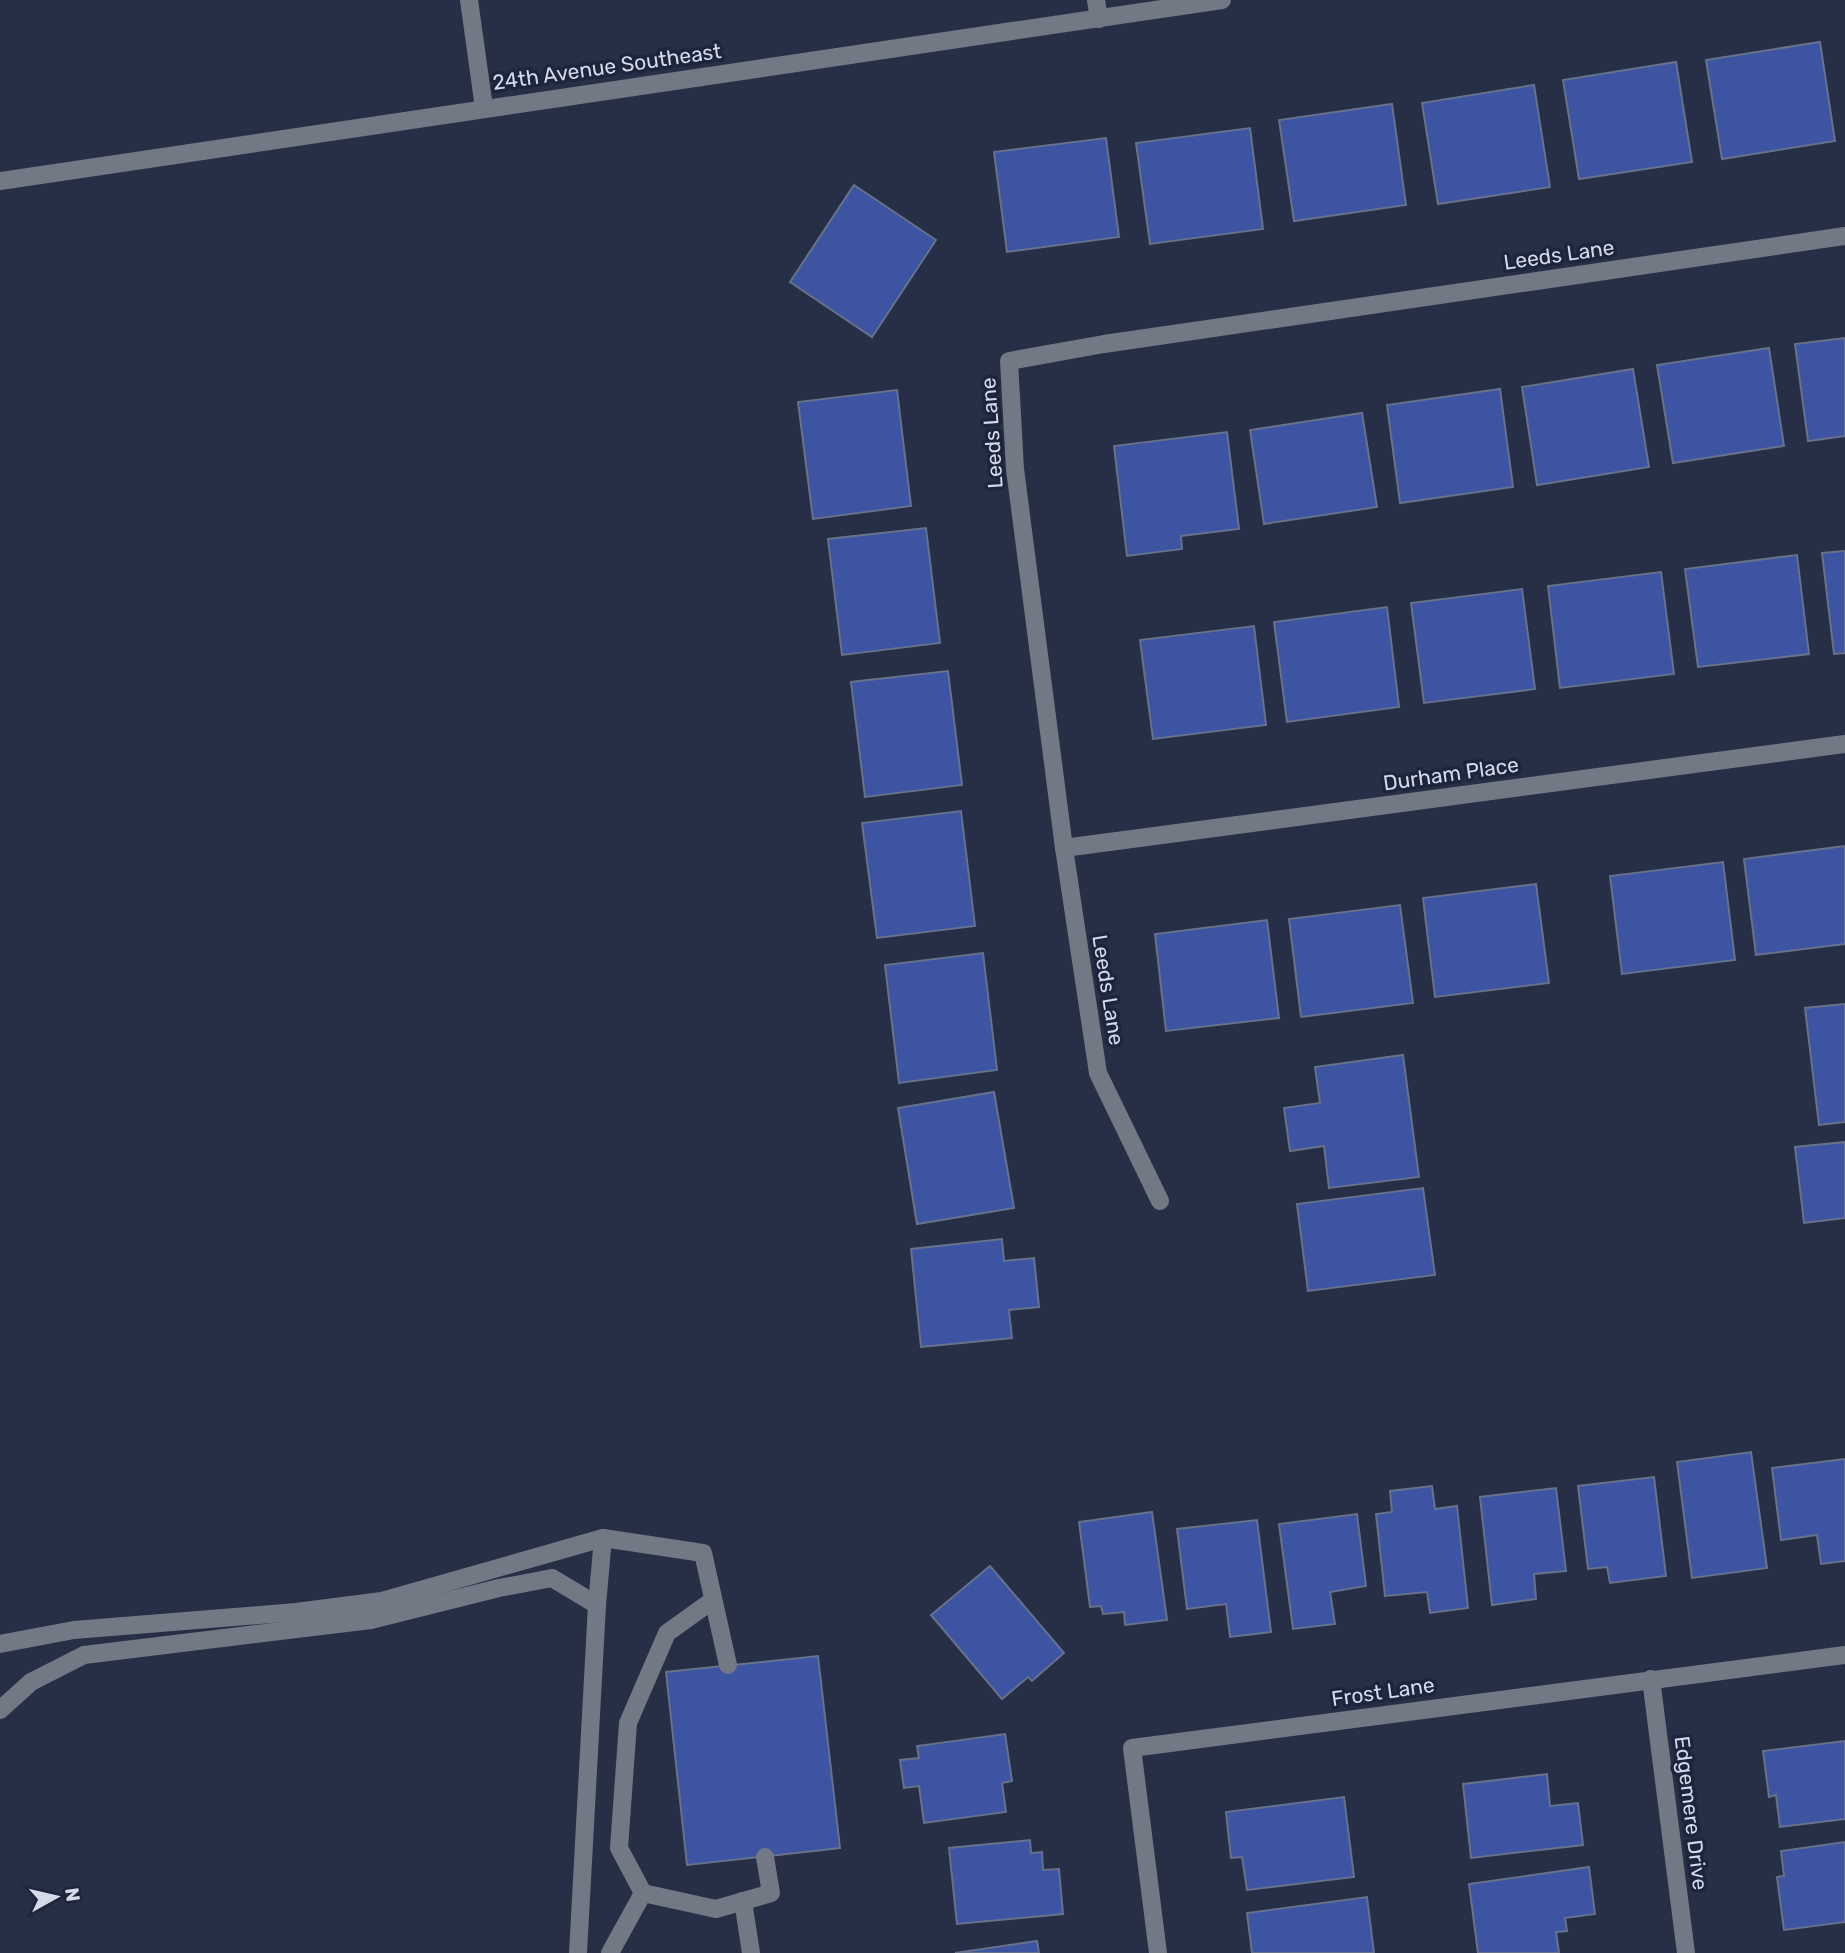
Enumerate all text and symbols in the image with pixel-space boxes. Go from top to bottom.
street label: 24th Avenue Southeast [491,38,723,95]
street label: Leeds Lane [1502,234,1616,275]
street label: Leeds Lane [975,377,1008,489]
street label: Durham Place [1381,752,1520,795]
street label: Leeds Lane [1087,933,1130,1047]
street label: Frost Lane [1330,1672,1436,1711]
street label: Edgemere Drive [1670,1734,1713,1891]
north arrow [21,1862,91,1932]
text: N [60,1886,85,1903]

